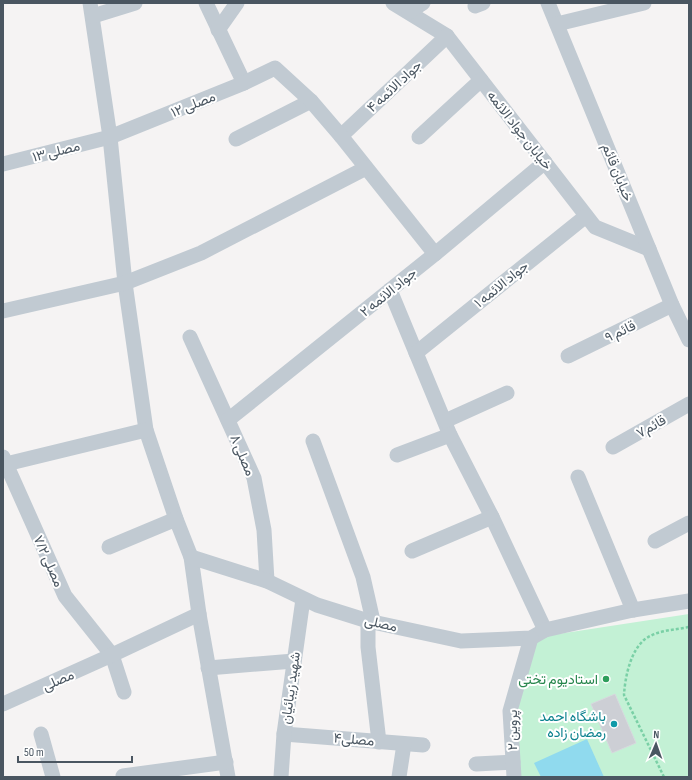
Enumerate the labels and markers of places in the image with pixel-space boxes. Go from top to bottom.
place label: استادیوم تختی [518,671,598,688]
marker: استادیوم تختی [601,674,611,684]
place label: باشگاه احمد رمضان زاده [540,708,606,741]
marker: باشگاه احمد رمضان زاده [609,719,619,729]

